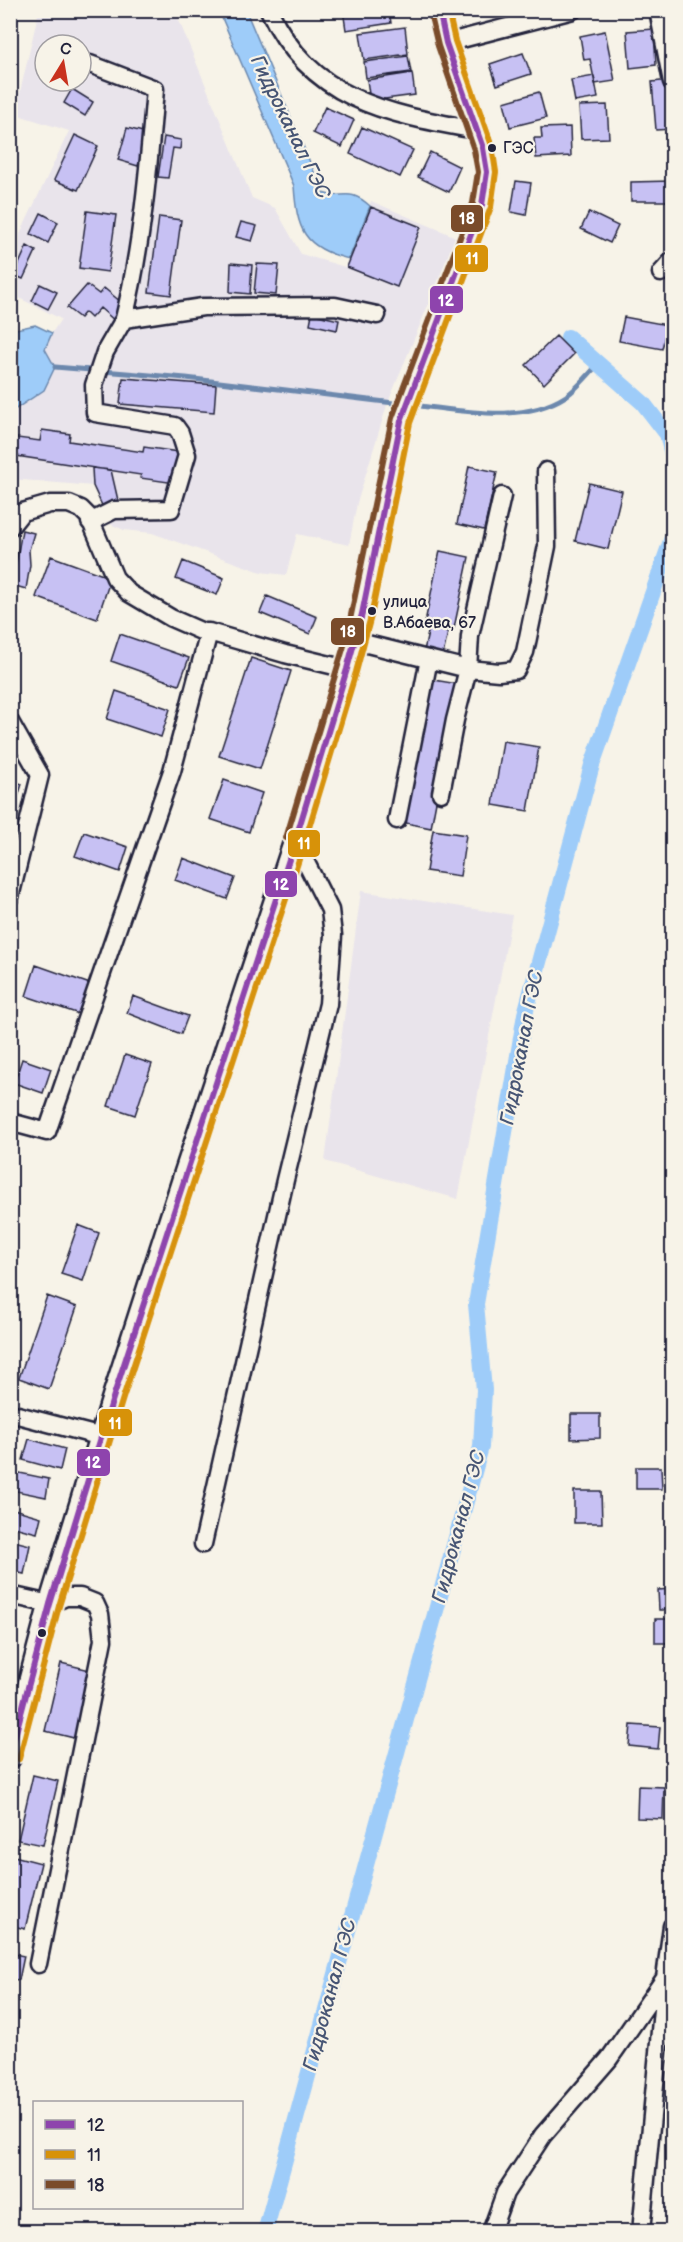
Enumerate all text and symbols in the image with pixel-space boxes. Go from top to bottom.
north arrow [33,33,93,93]
text: С [58,39,73,60]
water label: Гидроканал ГЭС [245,51,336,204]
place label: ГЭС [503,139,534,158]
marker: ГЭС [486,142,498,154]
line badge: 18 [450,204,484,233]
text: 18 [459,210,475,229]
line badge: 11 [454,244,489,273]
text: 11 [465,250,479,269]
line badge: 12 [429,285,464,314]
text: 12 [438,292,455,311]
place label: улица В.Абаева, 67 [383,593,476,633]
marker: улица В.Абаева, 67 [366,605,378,617]
line badge: 18 [330,617,365,646]
text: 18 [340,623,356,642]
line badge: 11 [287,829,321,858]
text: 11 [297,835,311,854]
line badge: 12 [264,870,298,898]
text: 12 [273,876,290,895]
water label: Гидроканал ГЭС [495,967,549,1127]
line badge: 11 [98,1408,133,1437]
text: 11 [108,1415,122,1434]
water label: Гидроканал ГЭС [427,1447,491,1606]
line badge: 12 [76,1448,111,1477]
text: 12 [85,1454,102,1473]
unlabelled marker [36,1627,48,1639]
water label: Гидроканал ГЭС [298,1915,362,2074]
legend [33,2101,243,2209]
text: 12 [87,2115,105,2136]
text: 11 [87,2145,101,2166]
text: 18 [87,2175,104,2196]

